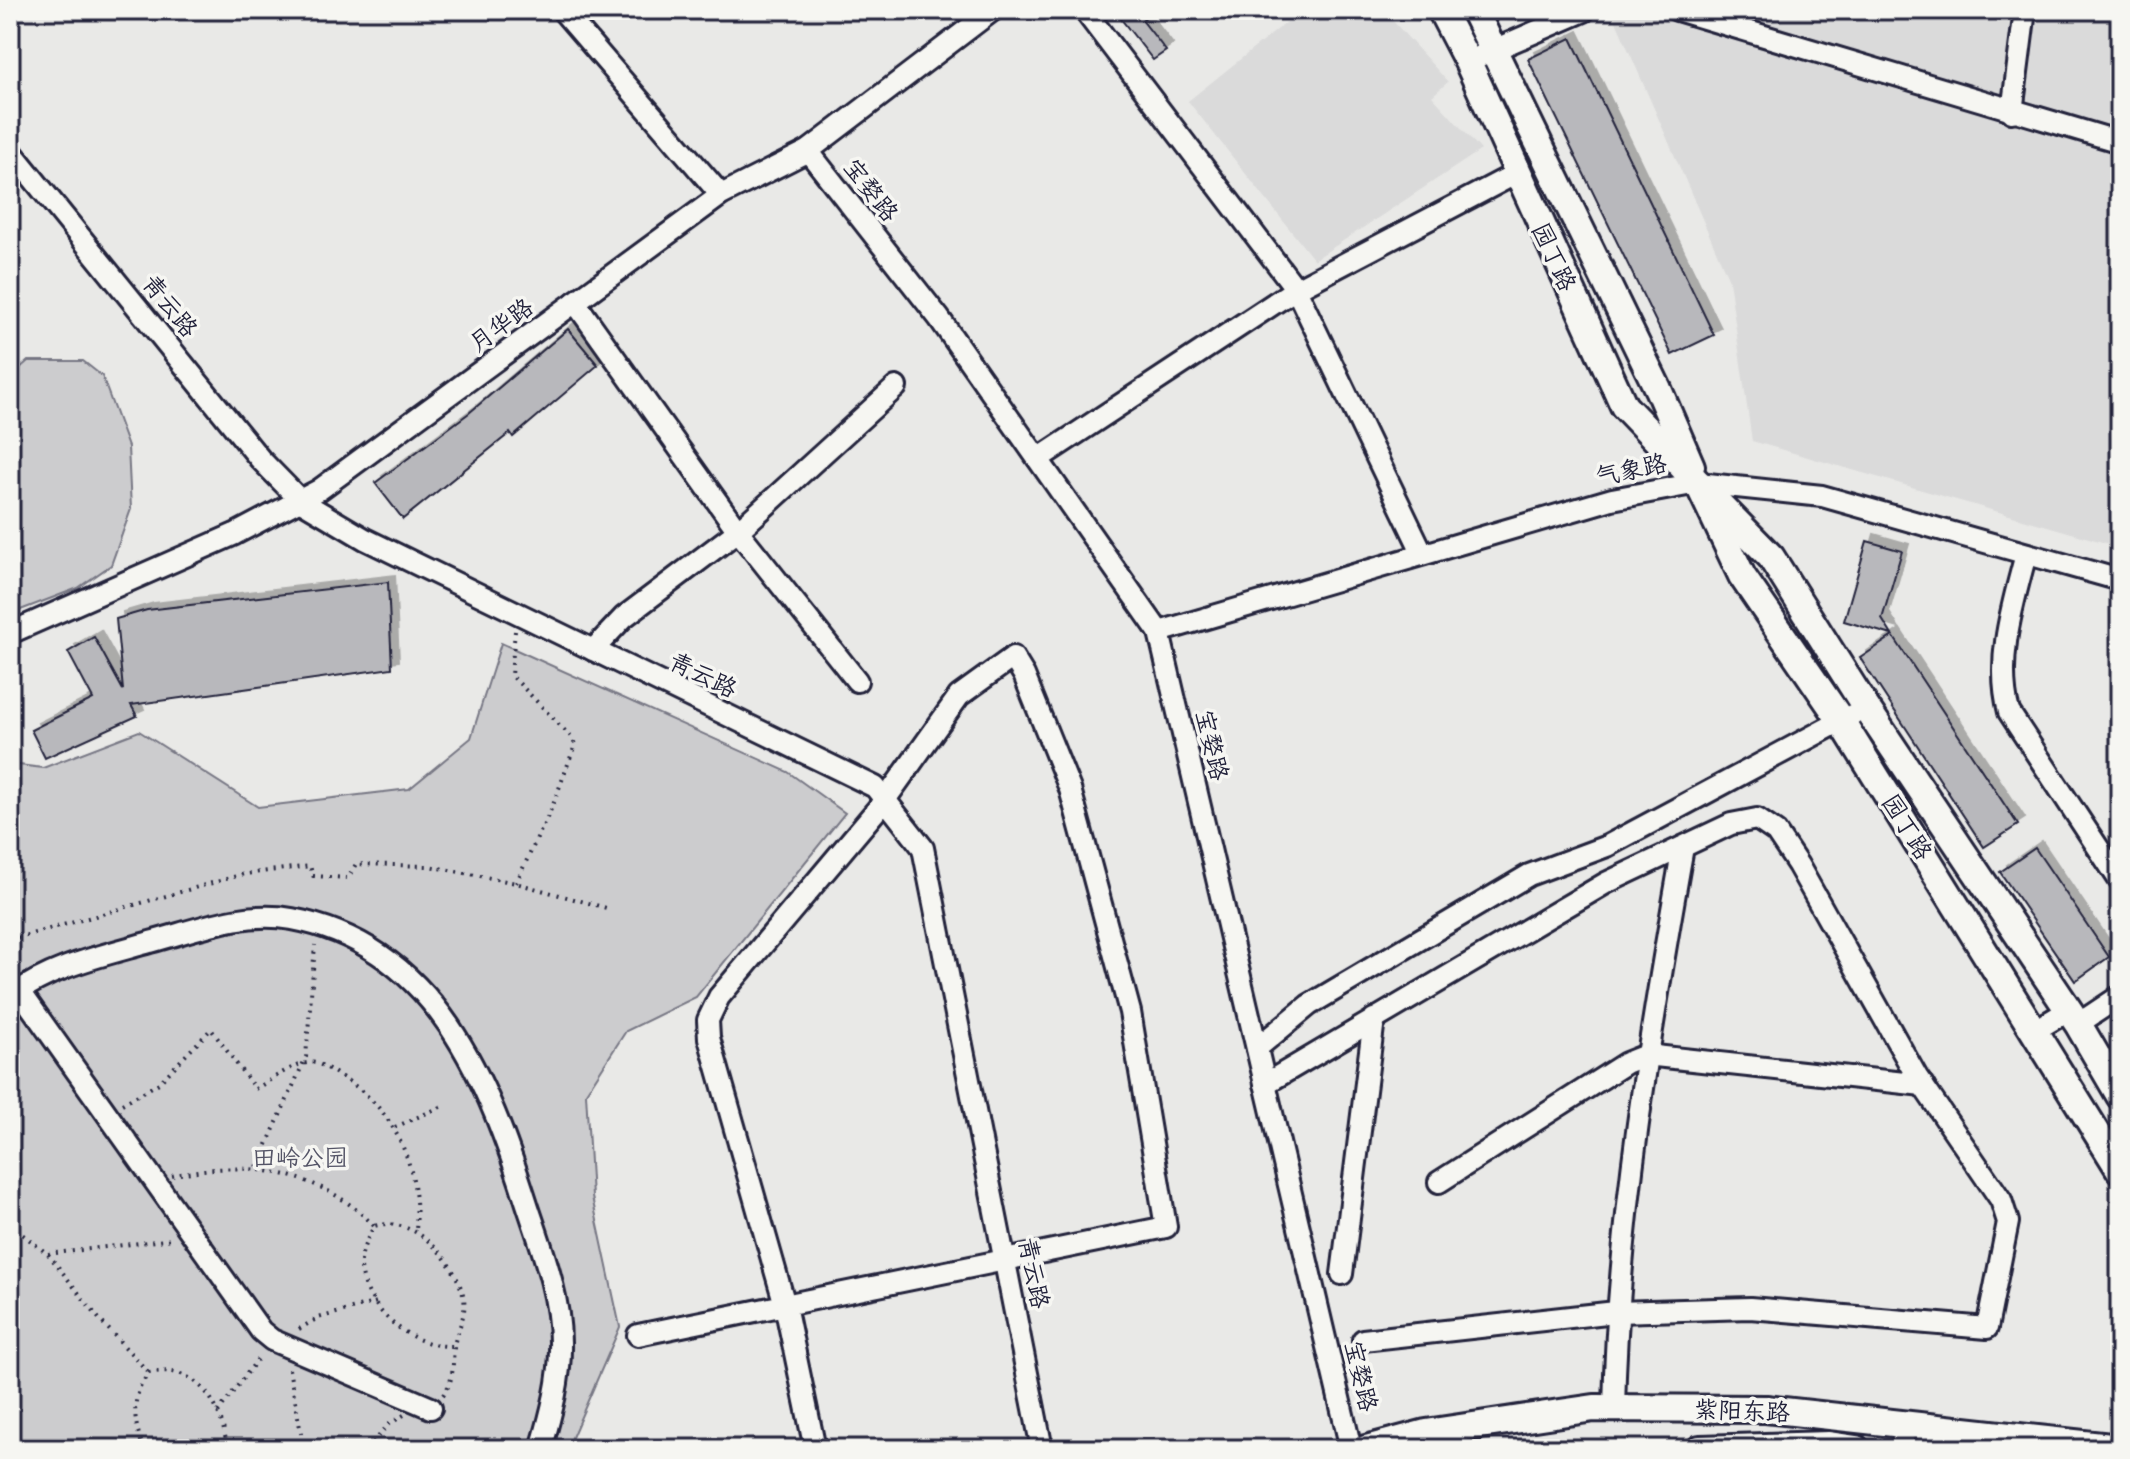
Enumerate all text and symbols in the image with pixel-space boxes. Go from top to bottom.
street label: 宝婺路 [835,153,904,229]
street label: 园丁路 [1523,218,1582,297]
street label: 青云路 [134,269,204,345]
street label: 月华路 [464,293,540,360]
street label: 气象路 [1593,449,1670,494]
street label: 青云路 [663,647,741,706]
street label: 宝婺路 [1187,707,1234,784]
street label: 园丁路 [1874,789,1938,867]
park label: 田岭公园 [252,1144,348,1175]
street label: 青云路 [1010,1235,1055,1312]
street label: 宝婺路 [1336,1338,1383,1415]
street label: 紫阳东路 [1693,1395,1790,1430]

